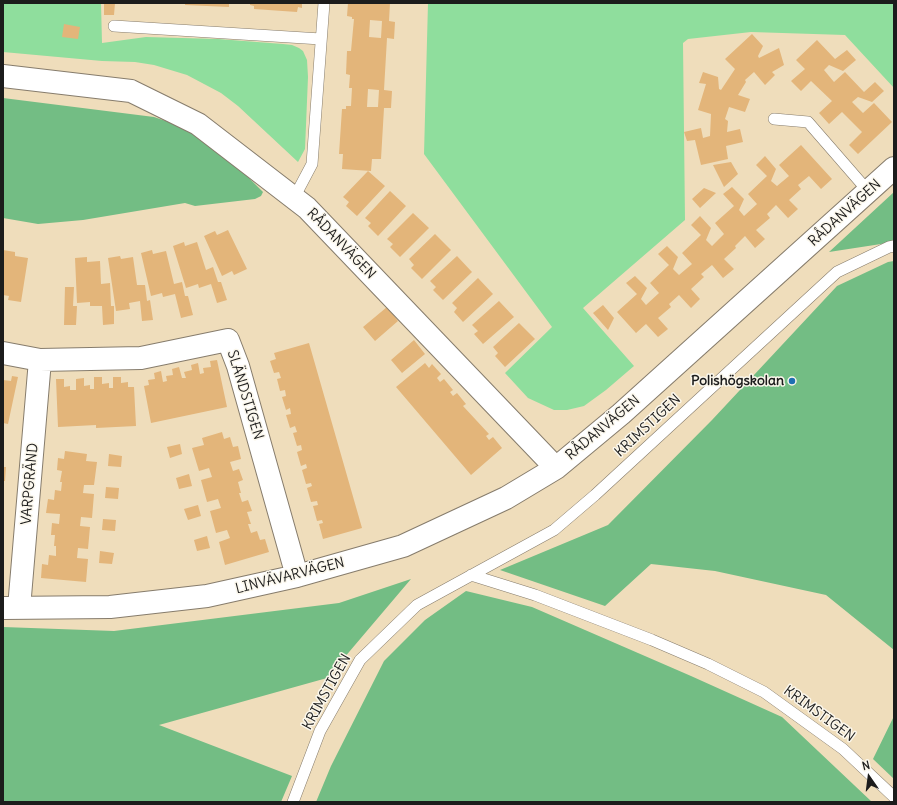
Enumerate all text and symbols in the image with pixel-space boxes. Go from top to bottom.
street label: RÅDANVÄGEN [805,176,885,250]
street label: RÅDANVÄGEN [303,205,379,283]
street label: SLÄNDSTIGEN [223,348,267,442]
place label: Polishögskolan [691,373,784,389]
marker: Polishögskolan [787,376,797,386]
street label: KRIMSTIGEN [612,391,684,461]
street label: RÅDANVÄGEN [562,392,644,464]
street label: VARPGRÄND [18,442,42,526]
street label: LINVÄVARVÄGEN [234,554,346,598]
street label: KRIMSTIGEN [299,651,355,733]
street label: KRIMSTIGEN [780,683,858,745]
north arrow [849,757,889,797]
text: N [861,758,871,773]

